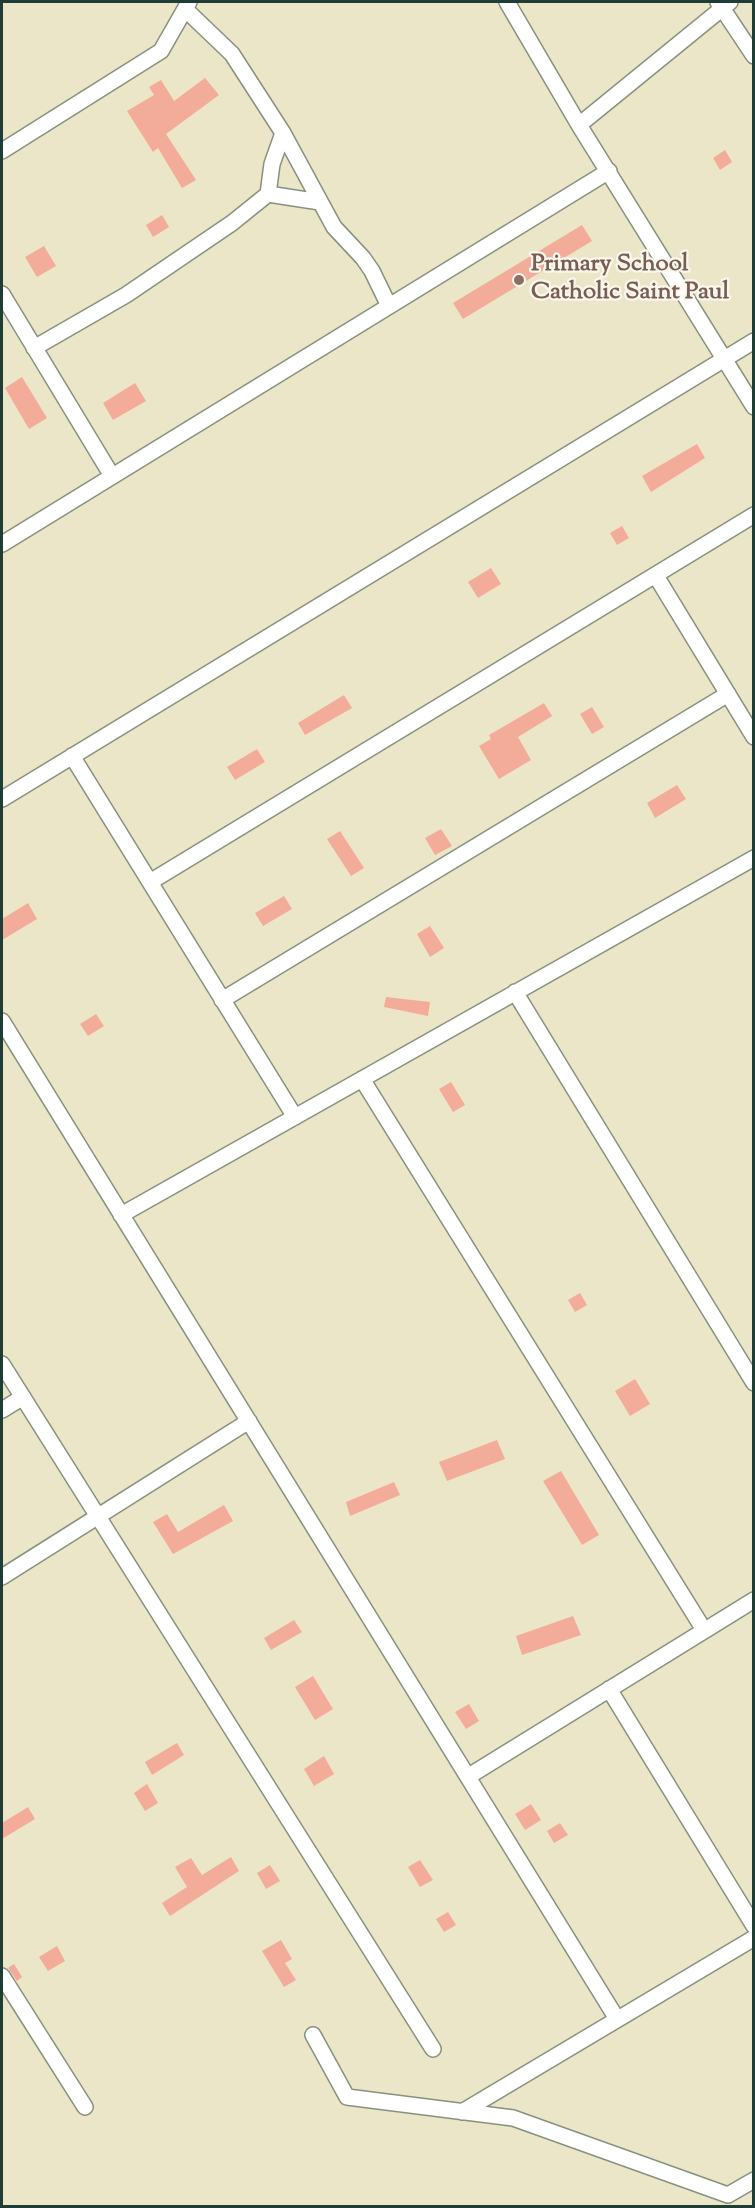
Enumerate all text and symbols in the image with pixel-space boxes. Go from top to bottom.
place label: Primary School Catholic Saint Paul [531,252,729,308]
marker: Primary School Catholic Saint Paul [512,273,526,287]

